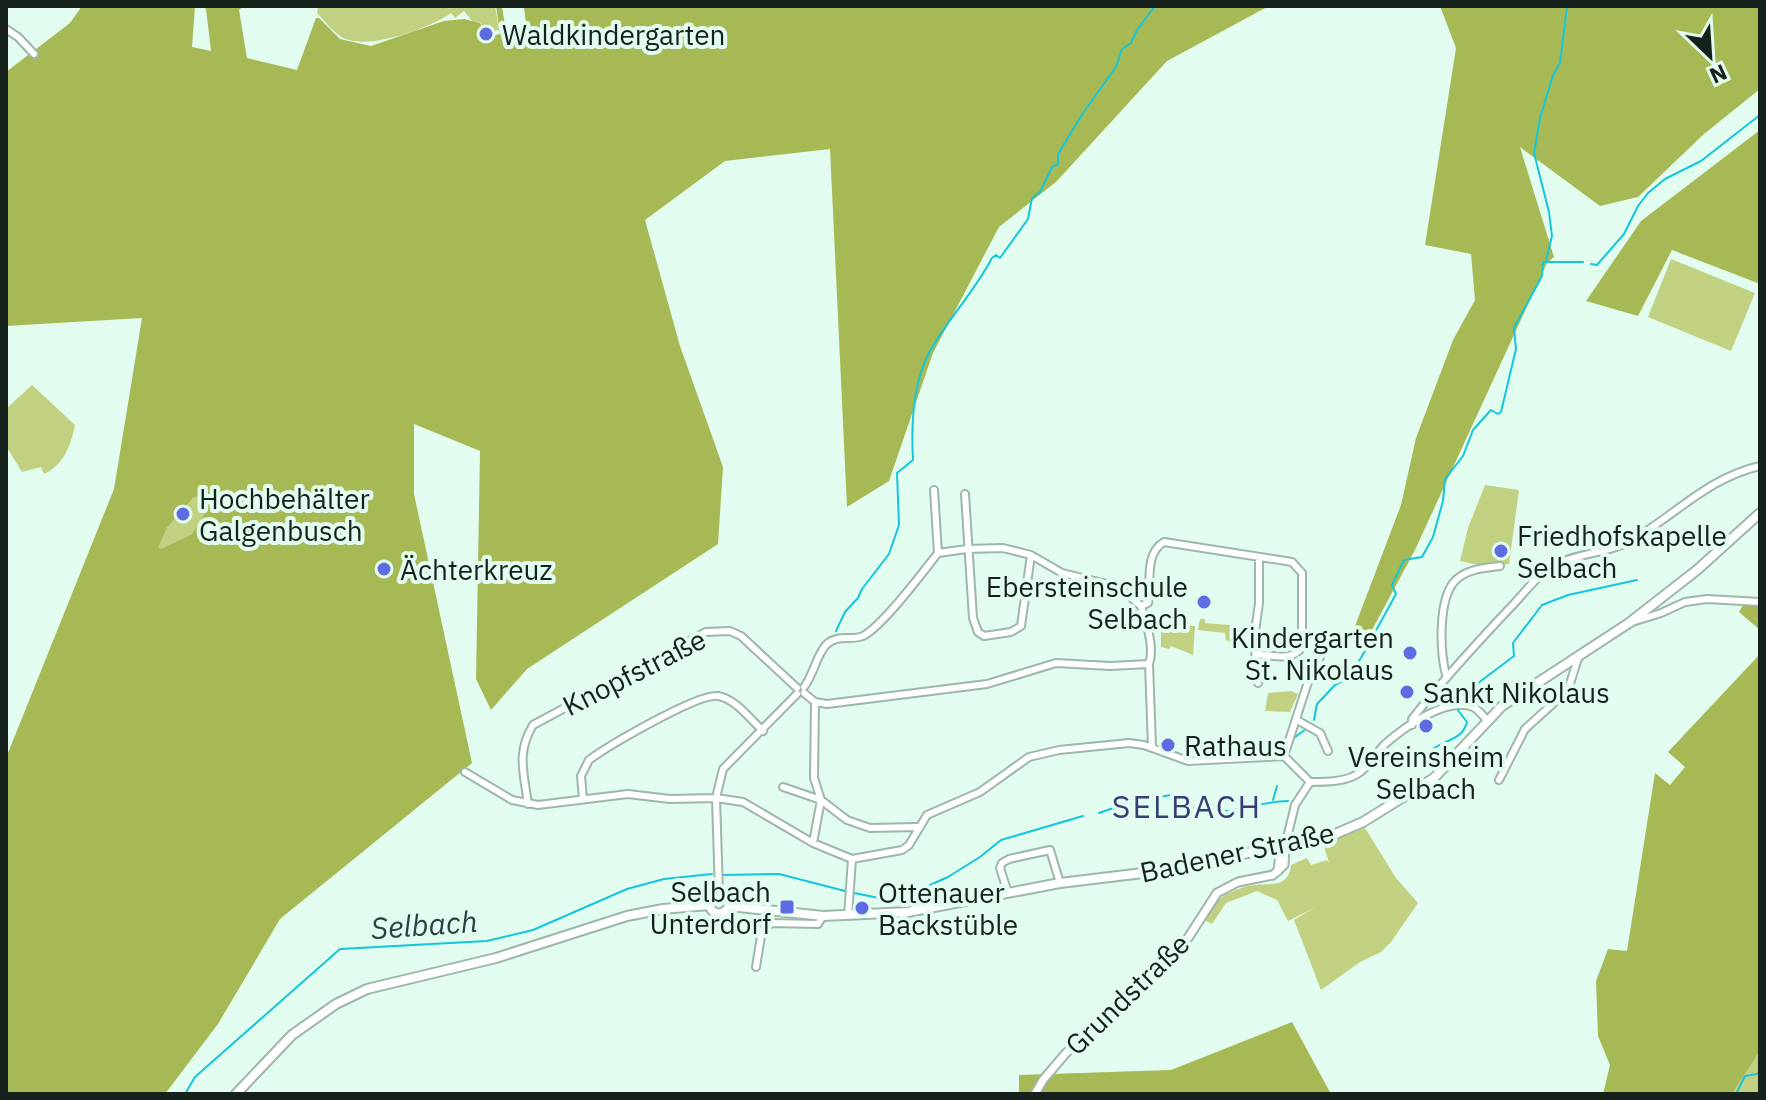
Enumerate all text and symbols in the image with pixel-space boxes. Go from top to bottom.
place label: Waldkindergarten [502,16,725,53]
north arrow [1670,16,1750,96]
marker: Waldkindergarten [477,25,495,43]
text: N [1705,58,1732,91]
place label: Hochbehälter Galgenbusch [199,480,370,549]
marker: Hochbehälter Galgenbusch [174,505,192,523]
place label: Friedhofskapelle Selbach [1517,517,1727,586]
marker: Friedhofskapelle Selbach [1492,542,1510,560]
place label: Ächterkreuz [400,551,552,588]
marker: Ächterkreuz [375,560,393,578]
place label: Ebersteinschule Selbach [986,568,1188,637]
marker: Ebersteinschule Selbach [1195,593,1213,611]
place label: Kindergarten St. Nikolaus [1231,619,1394,688]
street label: Knopfstraße [556,620,712,724]
marker: Kindergarten St. Nikolaus [1401,644,1419,662]
place label: Sankt Nikolaus [1423,674,1610,711]
marker: Sankt Nikolaus [1398,683,1416,701]
marker: Vereinsheim Selbach [1417,717,1435,735]
place label: Rathaus [1184,727,1287,764]
marker: Rathaus [1159,736,1177,754]
place label: Vereinsheim Selbach [1348,738,1504,807]
district label: SELBACH [1112,785,1262,827]
street label: Badener Straße [1137,813,1337,891]
place label: Selbach Unterdorf [650,873,771,942]
place label: Ottenauer Backstüble [878,874,1018,943]
marker: Selbach Unterdorf [778,898,796,916]
marker: Ottenauer Backstüble [853,899,871,917]
water label: Selbach [369,901,479,947]
street label: Grundstraße [1057,925,1197,1063]

